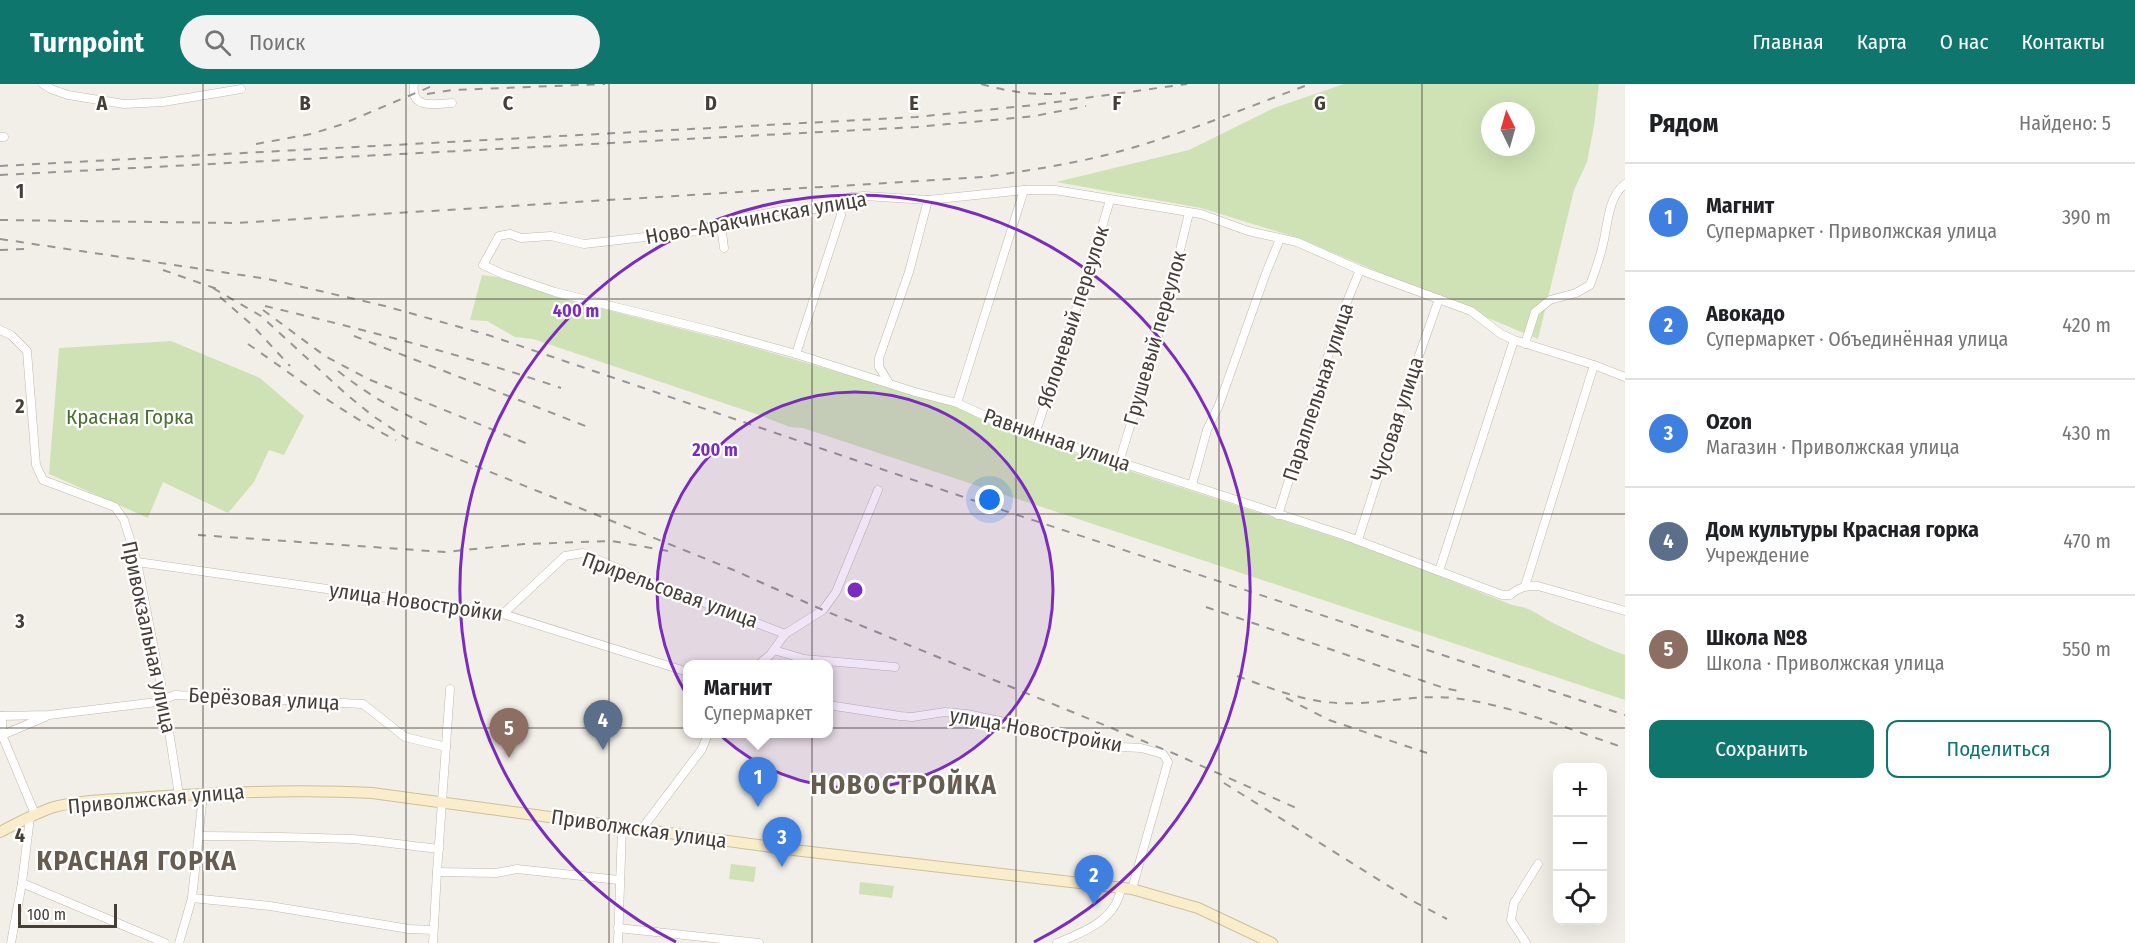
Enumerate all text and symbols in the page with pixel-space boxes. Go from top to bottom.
search box [180,15,600,69]
text: Turnpoint [30,26,144,59]
icon: search [201,26,234,59]
text: Поиск [249,29,305,56]
text: Главная [1753,29,1824,55]
text: Карта [1857,29,1907,55]
text: О нас [1940,29,1988,55]
text: Контакты [2021,29,2105,55]
text: A [96,91,109,115]
text: B [299,91,311,115]
text: C [503,91,514,115]
text: D [705,91,717,115]
text: E [909,91,919,115]
text: F [1113,91,1122,115]
text: G [1314,91,1326,115]
north arrow [1481,102,1535,156]
text: Рядом [1649,108,1718,139]
text: Найдено: 5 [2019,111,2111,135]
text: 1 [16,179,24,203]
street label: Ново-Аракчинская улица [643,186,869,250]
text: Магнит [1706,192,1774,219]
text: 1 [1664,205,1673,229]
text: 390 m [2062,205,2111,229]
text: Супермаркет · Приволжская улица [1706,219,1997,243]
street label: Яблоневый переулок [1031,222,1115,411]
street label: Грушевый переулок [1118,248,1192,428]
text: 400 m [553,300,599,322]
street label: Параллельная улица [1277,300,1359,484]
text: Авокадо [1706,300,1785,327]
text: 2 [1664,313,1673,337]
text: 420 m [2062,313,2111,337]
text: Супермаркет · Объединённая улица [1706,327,2008,351]
street label: Чусовая улица [1365,354,1429,484]
text: 2 [14,394,25,418]
street label: Равнинная улица [980,403,1134,477]
park label: Красная Горка [66,404,194,430]
text: Ozon [1706,408,1752,435]
text: 3 [1664,421,1673,445]
text: 430 m [2062,421,2111,445]
text: Магазин · Приволжская улица [1706,435,1960,459]
text: 200 m [691,439,738,461]
your location [975,485,1004,514]
text: Дом культуры Красная горка [1706,516,1979,543]
text: 4 [1663,529,1674,553]
text: 470 m [2063,529,2111,553]
street label: Привокзальная улица [116,539,182,735]
text: Учреждение [1706,543,1809,567]
street label: Прирельсовая улица [579,546,761,634]
street label: улица Новостройки [328,577,504,627]
centre of rings [845,580,865,600]
text: 3 [14,609,25,633]
text: Школа №8 [1706,624,1807,651]
text: 5 [1664,637,1673,661]
text: 550 m [2062,637,2111,661]
text: Школа · Приволжская улица [1706,651,1945,675]
popup [683,660,833,738]
text: Магнит [704,674,772,701]
street label: Берёзовая улица [188,682,340,716]
pin: 4 [584,700,622,750]
text: Супермаркет [704,701,812,725]
street label: улица Новостройки [948,702,1124,758]
pin: 5 [490,708,528,758]
button: Сохранить [1649,720,1874,778]
button: Поделиться [1886,720,2111,778]
pin: 1 [738,758,777,807]
map controls [1553,763,1607,925]
button: + [1553,763,1607,817]
district label: НОВОСТРОЙКА [811,768,997,801]
street label: Приволжская улица [67,778,245,820]
street label: Приволжская улица [549,804,729,854]
button: − [1553,817,1607,871]
pin: 3 [762,818,802,867]
text: 4 [15,823,25,847]
district label: КРАСНАЯ ГОРКА [37,845,237,877]
pin: 2 [1074,856,1114,905]
button: locate [1553,871,1607,925]
scale bar [18,901,117,928]
text: 100 m [27,905,66,924]

